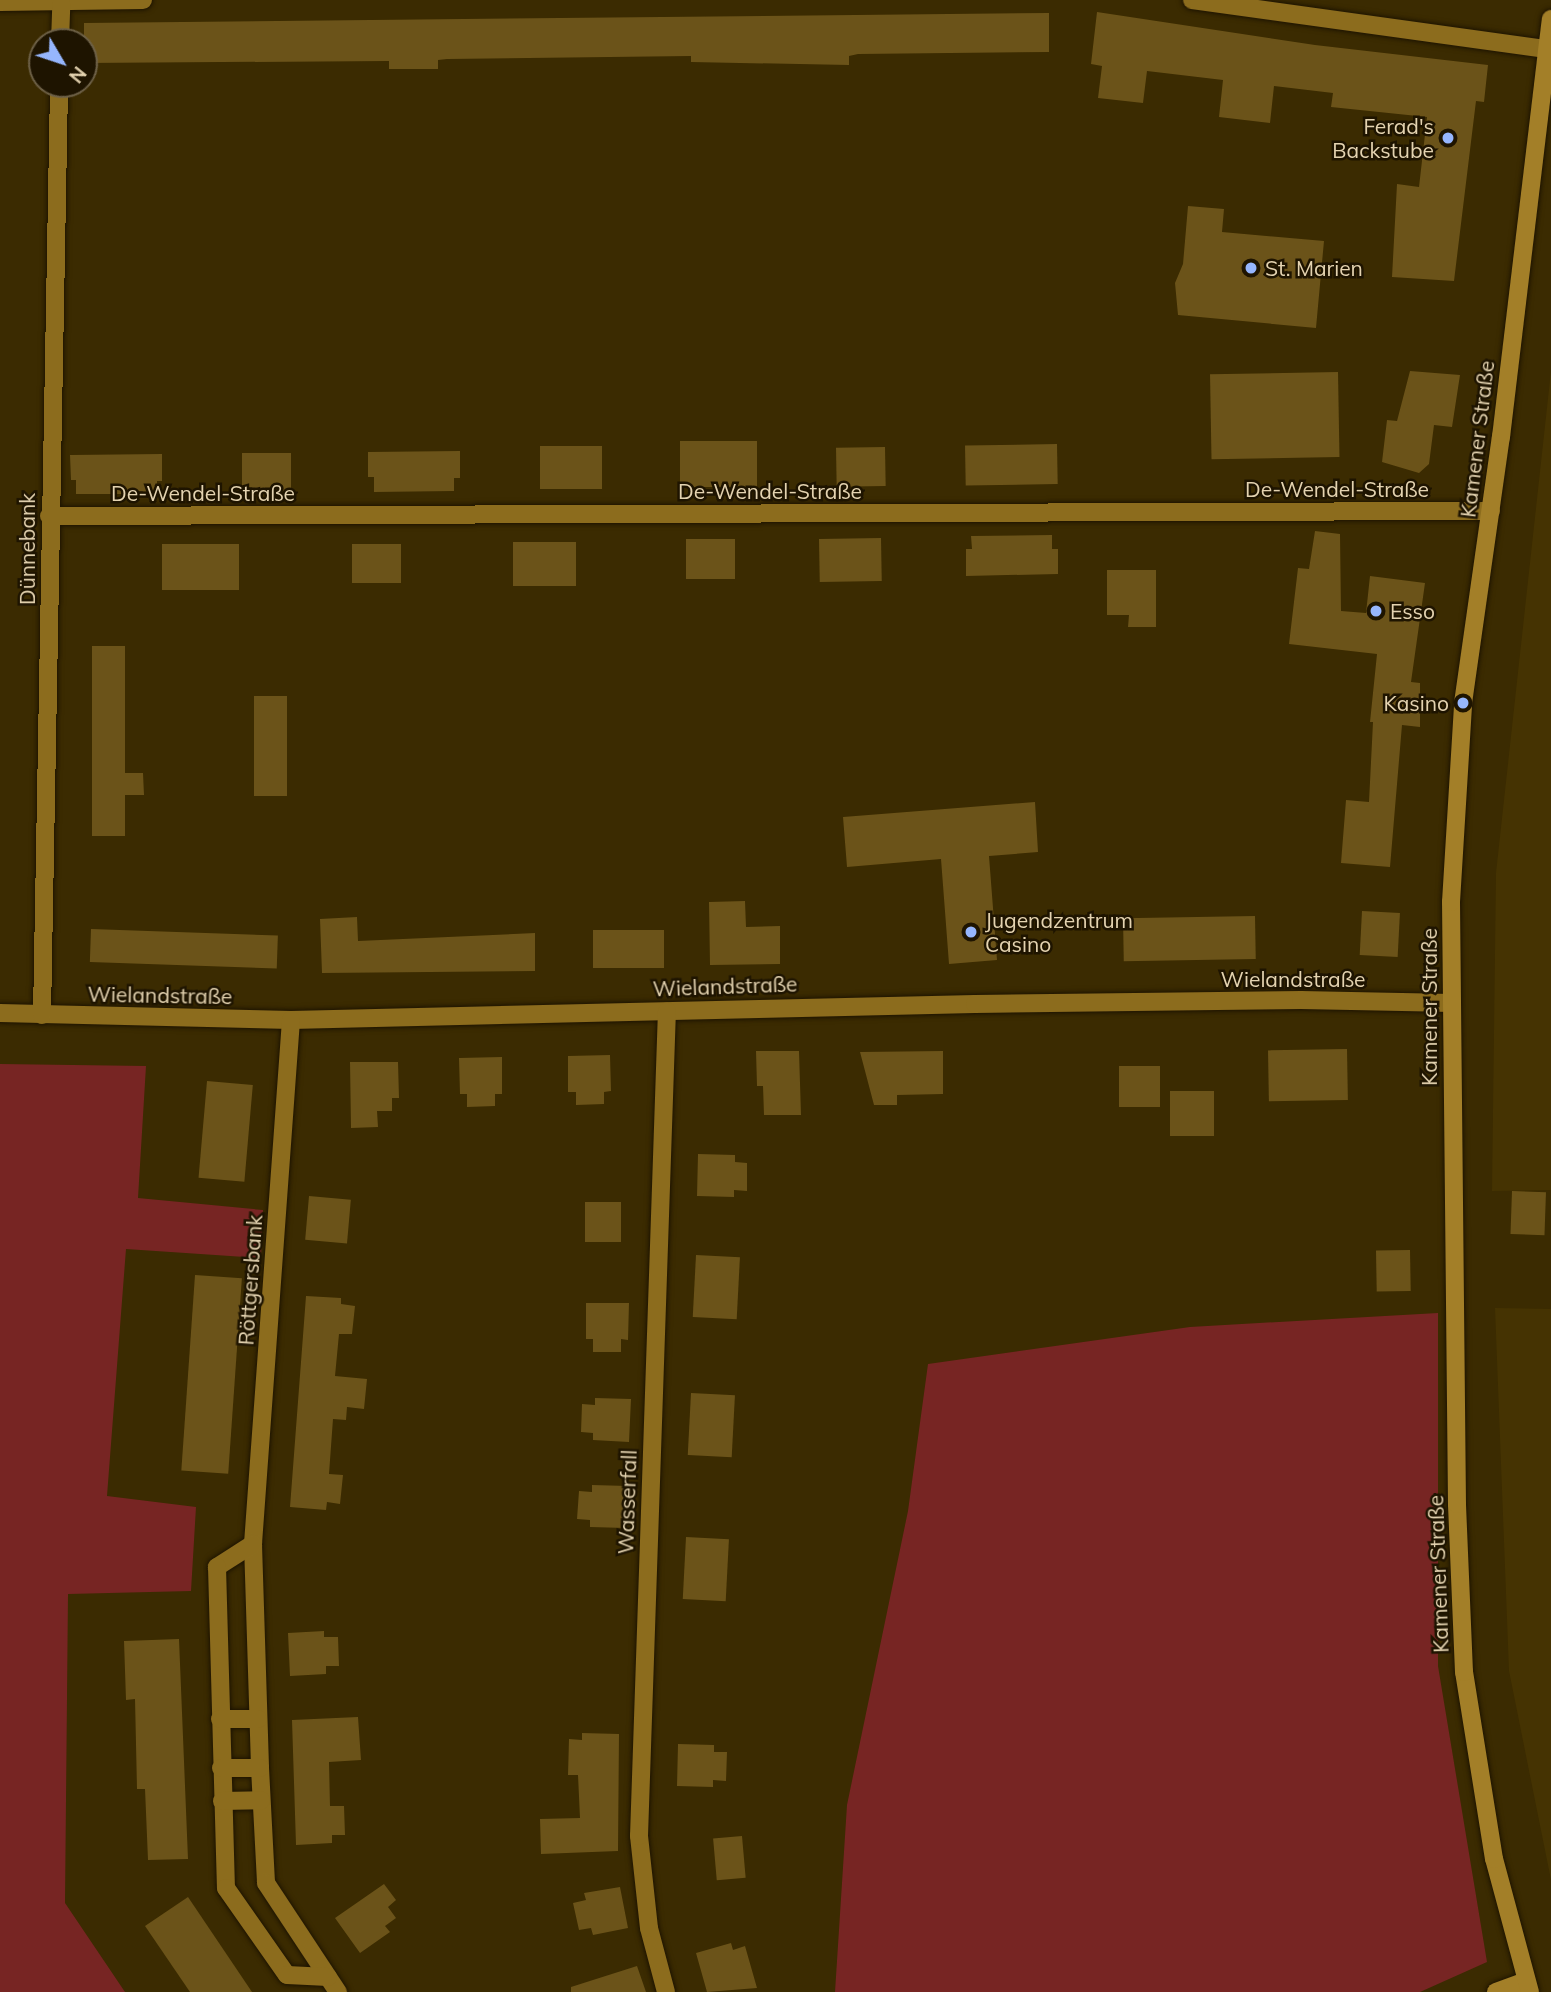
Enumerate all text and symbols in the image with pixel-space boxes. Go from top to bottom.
north arrow [28,28,98,98]
text: N [64,62,92,88]
place label: Ferad's Backstube [1332,113,1434,163]
marker: Ferad's Backstube [1440,130,1456,146]
place label: St. Marien [1265,255,1363,281]
marker: St. Marien [1243,260,1259,276]
street label: Kamener Straße [1455,359,1499,519]
street label: De-Wendel-Straße [1245,476,1429,502]
street label: De-Wendel-Straße [678,478,862,504]
street label: De-Wendel-Straße [111,480,295,506]
street label: Dünnebank [14,493,40,605]
place label: Esso [1390,598,1435,624]
marker: Esso [1368,603,1384,619]
place label: Kasino [1383,690,1449,716]
marker: Kasino [1455,695,1471,711]
place label: Jugendzentrum Casino [985,907,1133,957]
marker: Jugendzentrum Casino [963,924,979,940]
street label: Kamener Straße [1416,928,1442,1086]
street label: Wielandstraße [1221,966,1365,992]
street label: Wielandstraße [652,971,798,1001]
street label: Wielandstraße [87,981,233,1009]
street label: Röttgersbank [233,1214,267,1346]
street label: Wasserfall [613,1449,641,1555]
street label: Kamener Straße [1423,1495,1453,1653]

